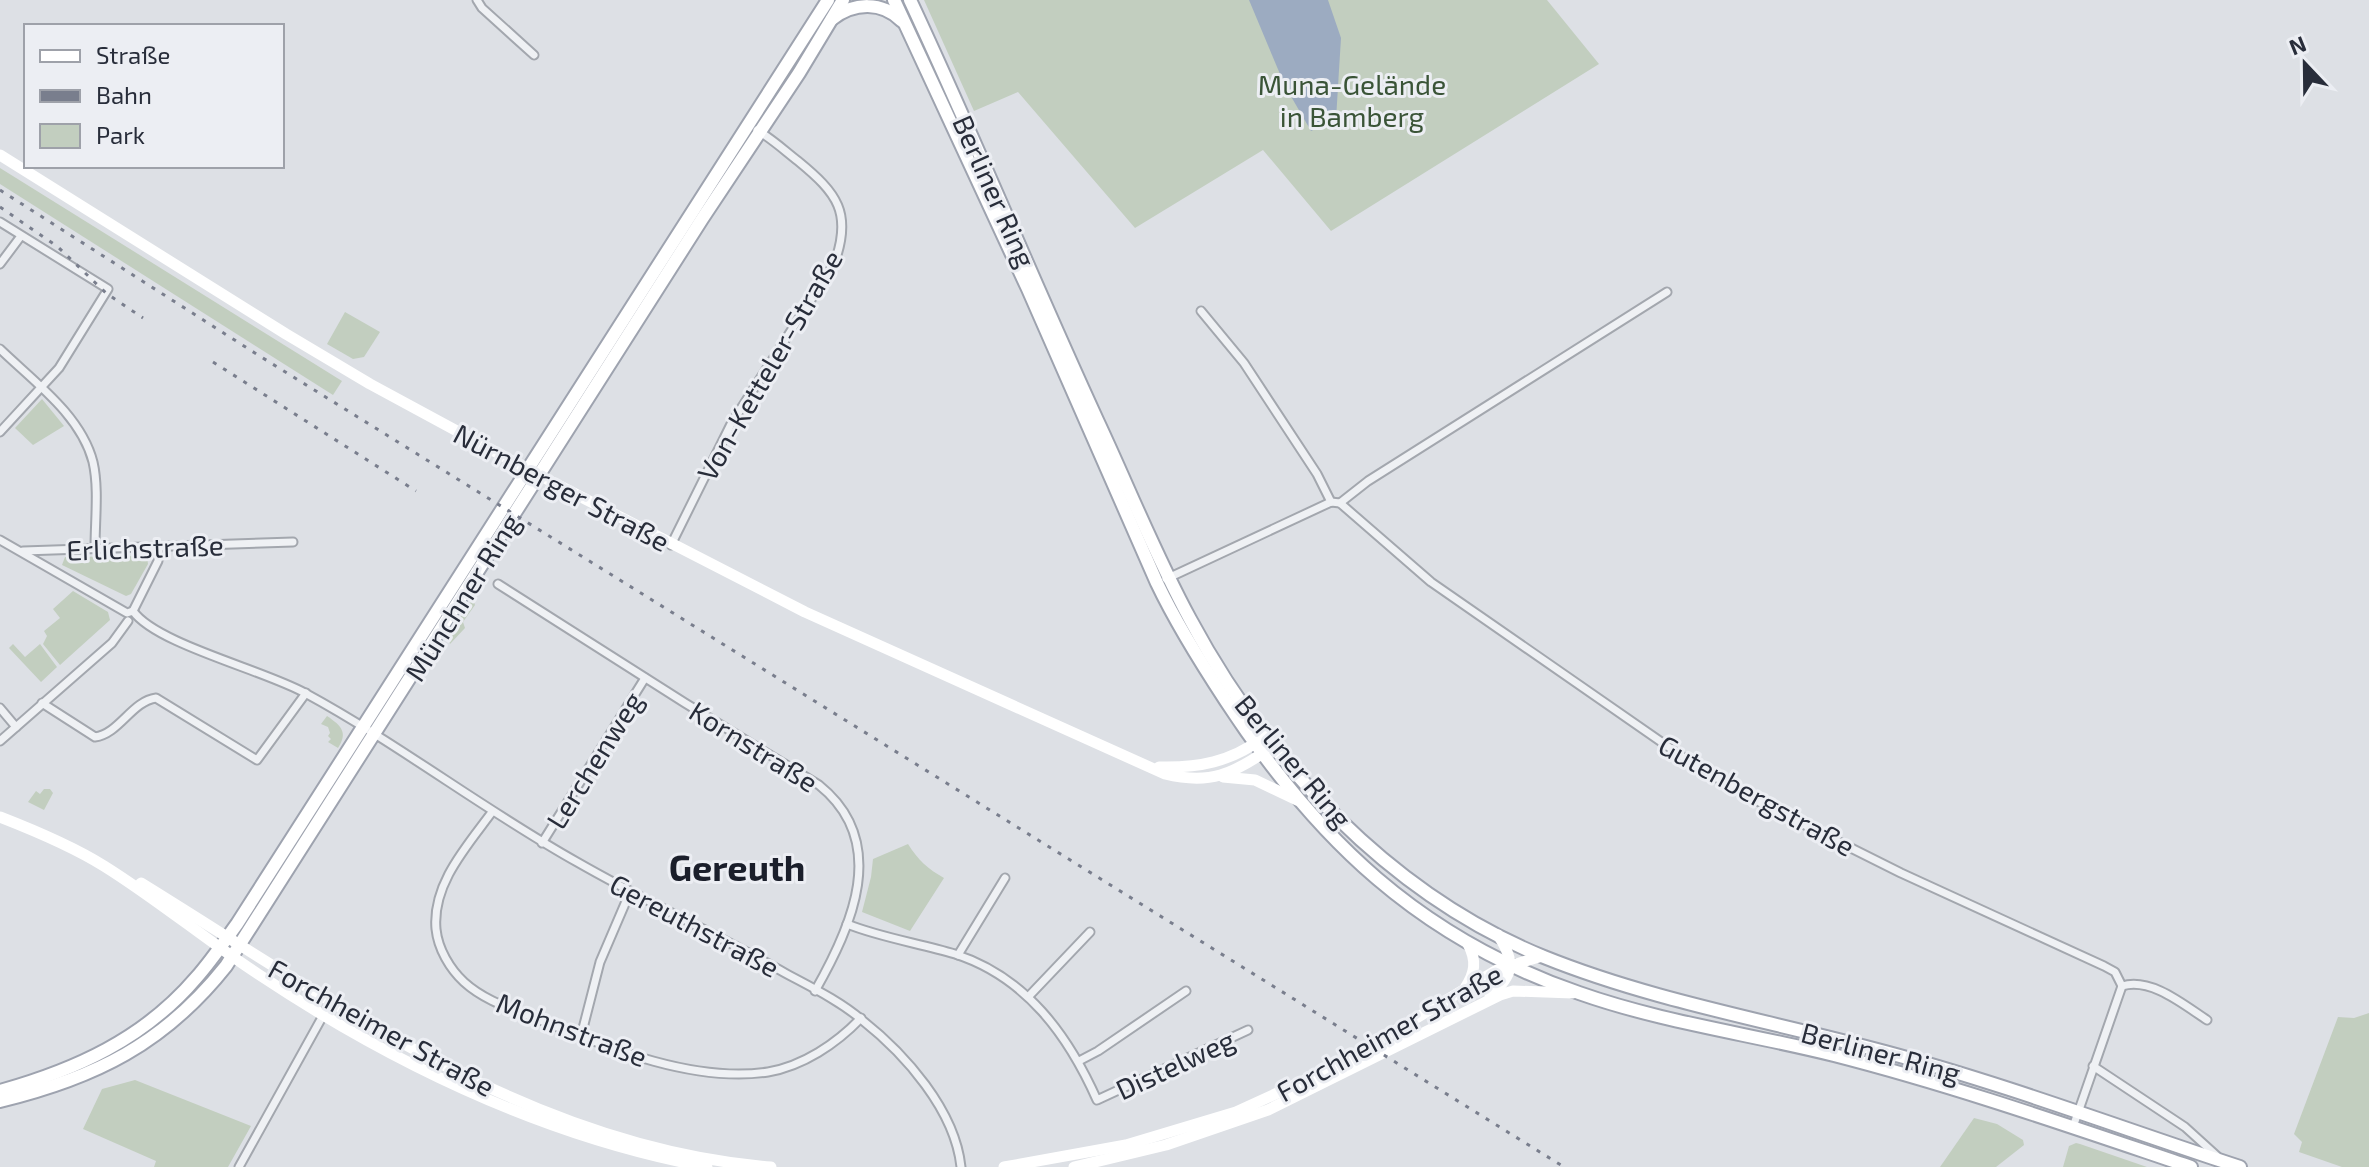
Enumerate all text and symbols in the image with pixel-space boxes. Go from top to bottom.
legend [24,24,284,168]
north arrow [2265,24,2345,104]
text: N [2285,29,2309,60]
text: Straße [96,40,170,69]
park label: Muna-Gelände in Bamberg [1258,67,1446,133]
text: Bahn [96,80,152,109]
street label: Berliner Ring [946,110,1044,273]
text: Park [96,120,145,149]
street label: Von-Ketteler-Straße [689,244,849,486]
street label: Nürnberger Straße [448,416,676,558]
street label: Münchner Ring [397,507,527,687]
street label: Erlichstraße [66,527,224,567]
street label: Lerchenweg [538,685,650,835]
street label: Berliner Ring [1229,688,1360,835]
street label: Kornstraße [684,693,824,799]
street label: Gutenbergstraße [1653,727,1861,863]
district label: Gereuth [669,845,805,888]
street label: Gereuthstraße [605,866,785,984]
street label: Forchheimer Straße [263,951,501,1103]
street label: Forchheimer Straße [1270,956,1508,1108]
street label: Mohnstraße [492,985,652,1073]
street label: Berliner Ring [1798,1014,1965,1090]
street label: Distelweg [1110,1022,1240,1106]

